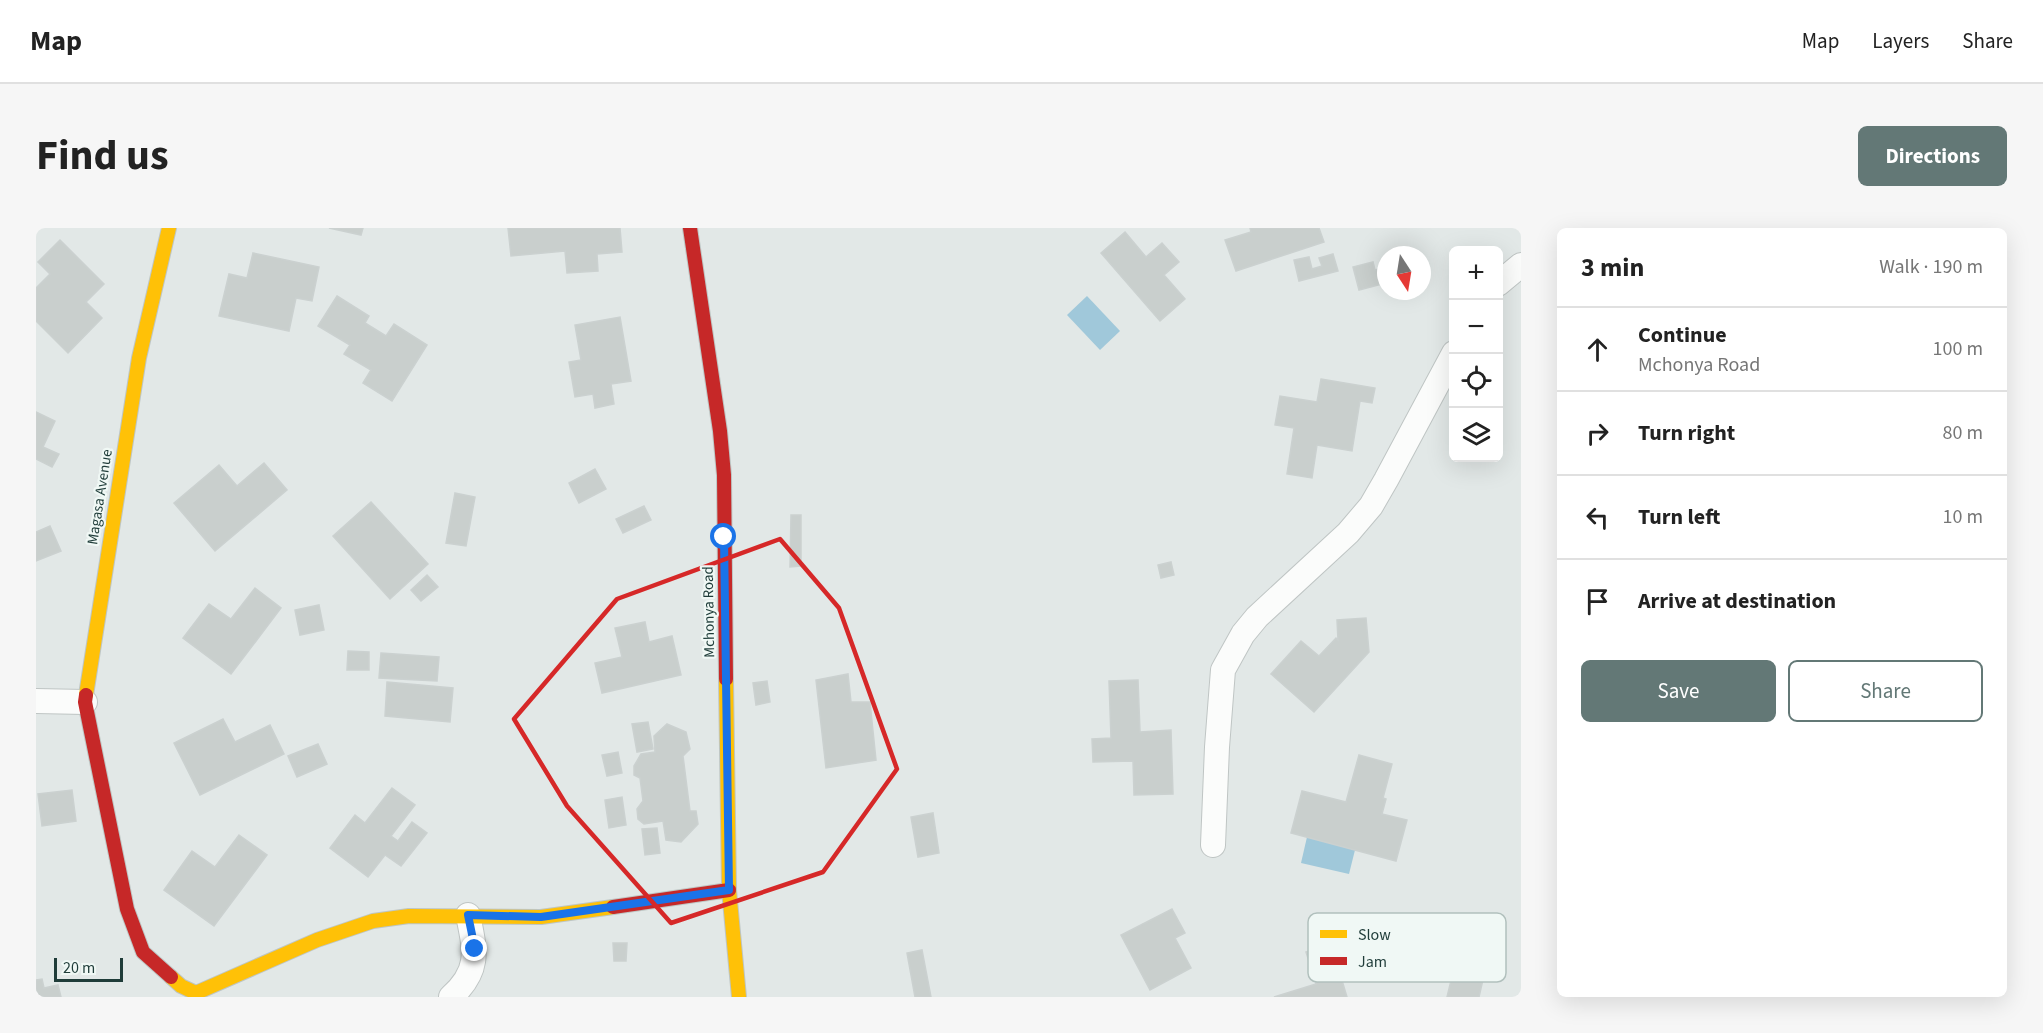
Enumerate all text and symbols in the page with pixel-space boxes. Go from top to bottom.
text: Map [30,21,82,61]
text: Map [1802,26,1839,56]
text: Layers [1872,26,1929,56]
text: Share [1962,26,2013,56]
text: Find us [36,126,169,186]
button: Directions [1858,126,2007,186]
north arrow [1377,246,1431,300]
map controls [1449,246,1503,462]
button: + [1449,246,1503,300]
text: 3 min [1581,249,1644,286]
text: Walk · 190 m [1879,253,1983,281]
button: − [1449,300,1503,354]
text: Continue [1638,319,1727,351]
icon: ahead [1581,333,1614,366]
text: 100 m [1933,335,1983,363]
text: Mchonya Road [1638,351,1760,379]
button: locate [1449,354,1503,408]
button: layers [1449,408,1503,462]
icon: right [1581,417,1614,450]
text: Turn right [1638,417,1735,449]
text: 80 m [1943,419,1983,447]
street label: Magasa Avenue [82,448,118,546]
icon: left [1581,501,1614,534]
text: Turn left [1638,501,1720,533]
text: 10 m [1943,503,1983,531]
route start [710,523,736,549]
street label: Mchonya Road [698,566,720,658]
icon: arrive [1581,585,1614,618]
text: Arrive at destination [1638,585,1836,617]
button: Save [1581,660,1776,722]
button: Share [1788,660,1983,722]
legend [1308,913,1506,982]
text: Slow [1358,924,1391,946]
route end [461,935,487,961]
text: Jam [1358,951,1387,973]
scale bar [54,955,123,982]
text: 20 m [63,957,95,979]

